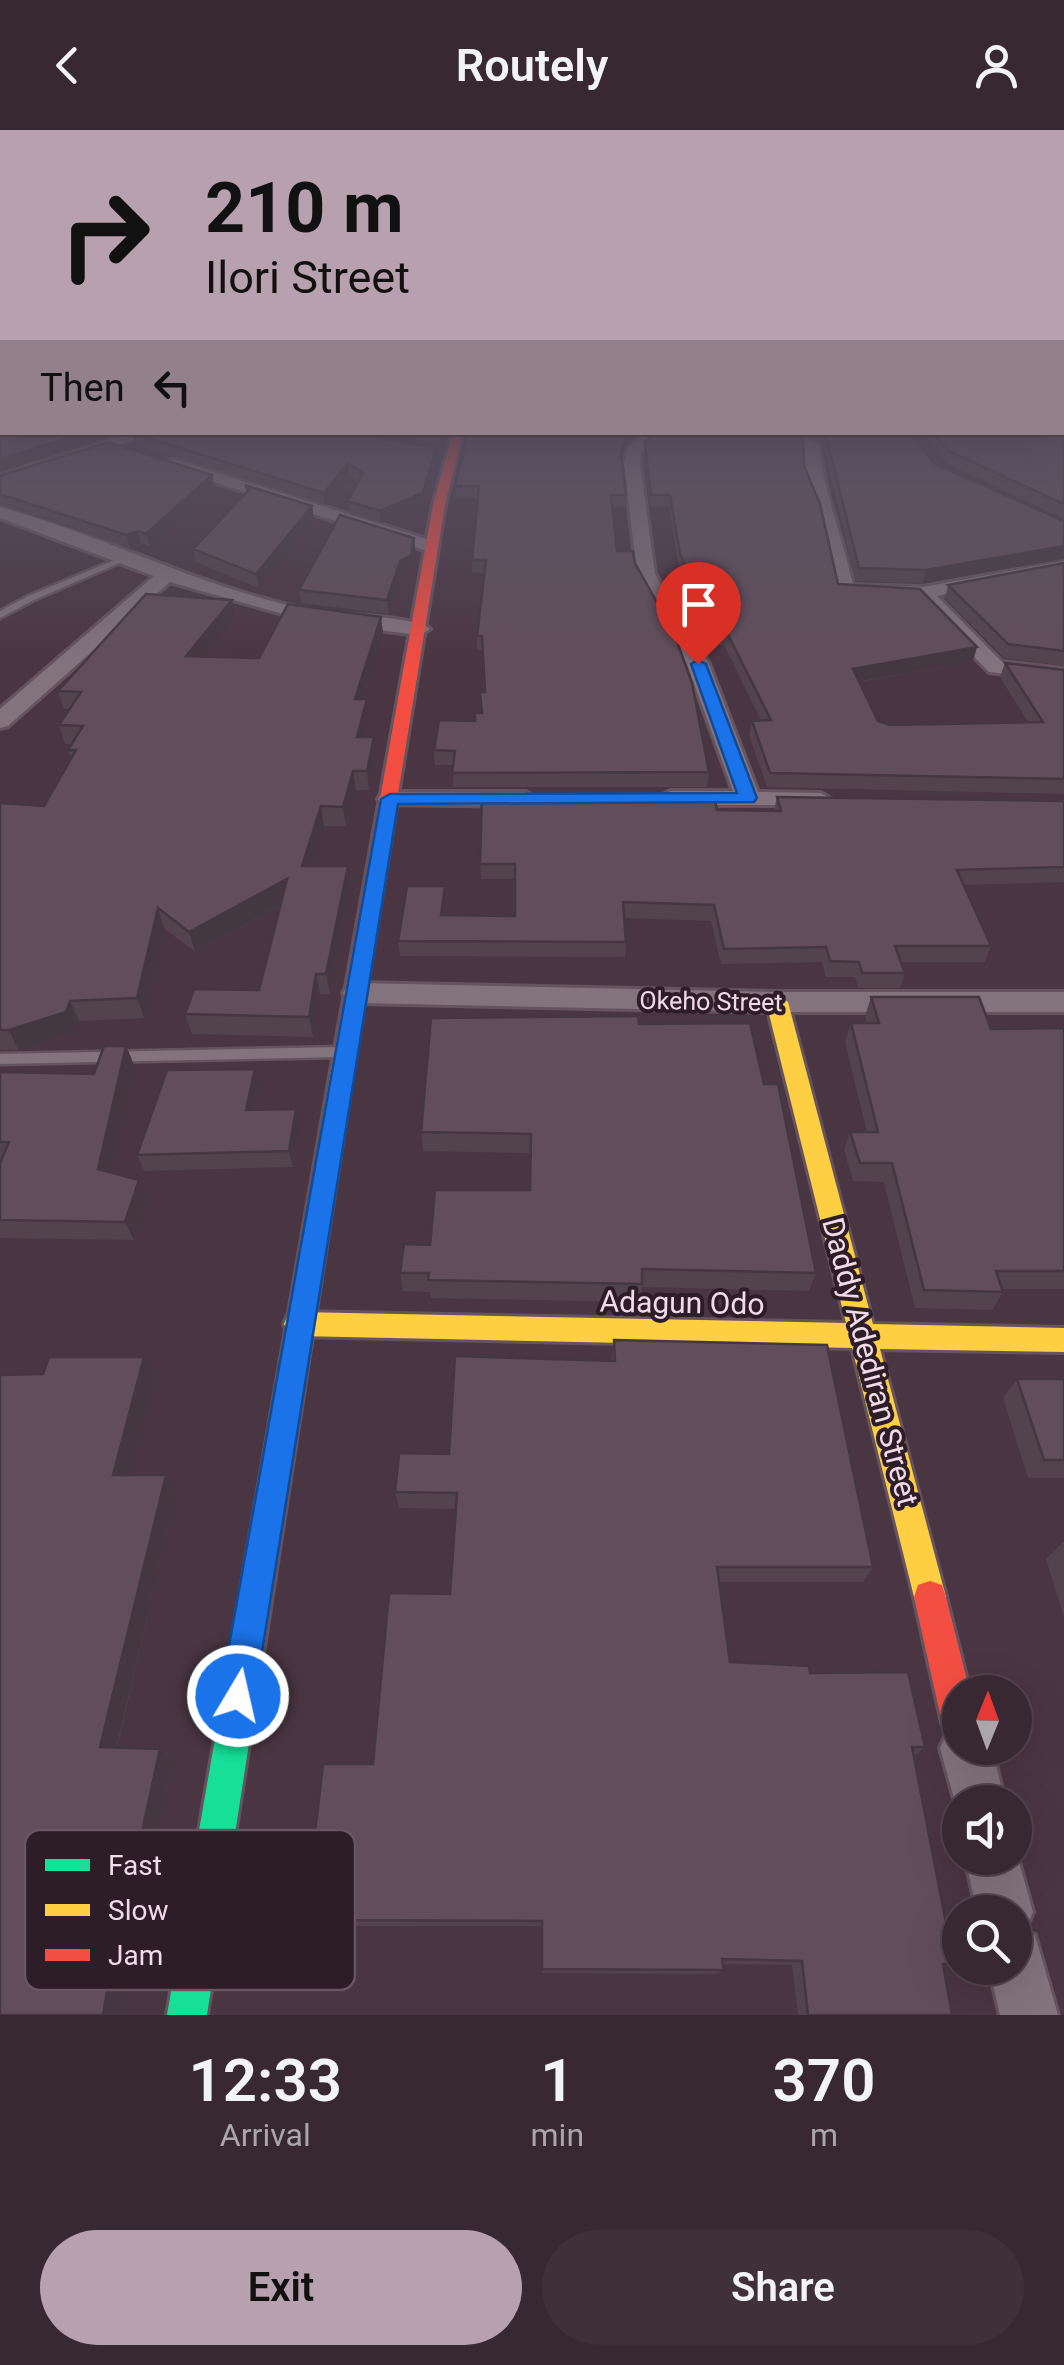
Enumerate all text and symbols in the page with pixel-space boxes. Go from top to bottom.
icon: back [40,38,95,93]
icon: person [969,38,1024,93]
text: Routely [456,39,608,92]
text: 210 m [205,167,404,249]
icon: right [40,170,170,300]
text: Ilori Street [205,251,410,304]
icon: left [145,360,200,415]
text: Then [40,366,125,410]
pin [656,562,741,665]
icon: arrive [671,577,726,632]
street label: Okeho Street [639,986,783,1017]
street label: Daddy Adediran Street [815,1214,926,1510]
street label: Adagun Odo [599,1284,765,1321]
position arrow [186,1644,290,1748]
north arrow [942,1675,1032,1765]
map controls [942,1675,1032,1985]
button: sound [942,1785,1032,1875]
legend [25,1830,355,1990]
text: Fast [108,1849,162,1882]
text: Slow [108,1894,168,1927]
button: search [942,1895,1032,1985]
text: Jam [108,1939,163,1972]
text: 12:33 [189,2045,342,2116]
text: 1 [540,2045,574,2116]
text: 370 [773,2045,875,2116]
text: Arrival [220,2116,311,2154]
text: min [531,2116,584,2154]
text: m [810,2116,838,2154]
button: Exit [40,2230,522,2345]
button: Share [542,2230,1024,2345]

